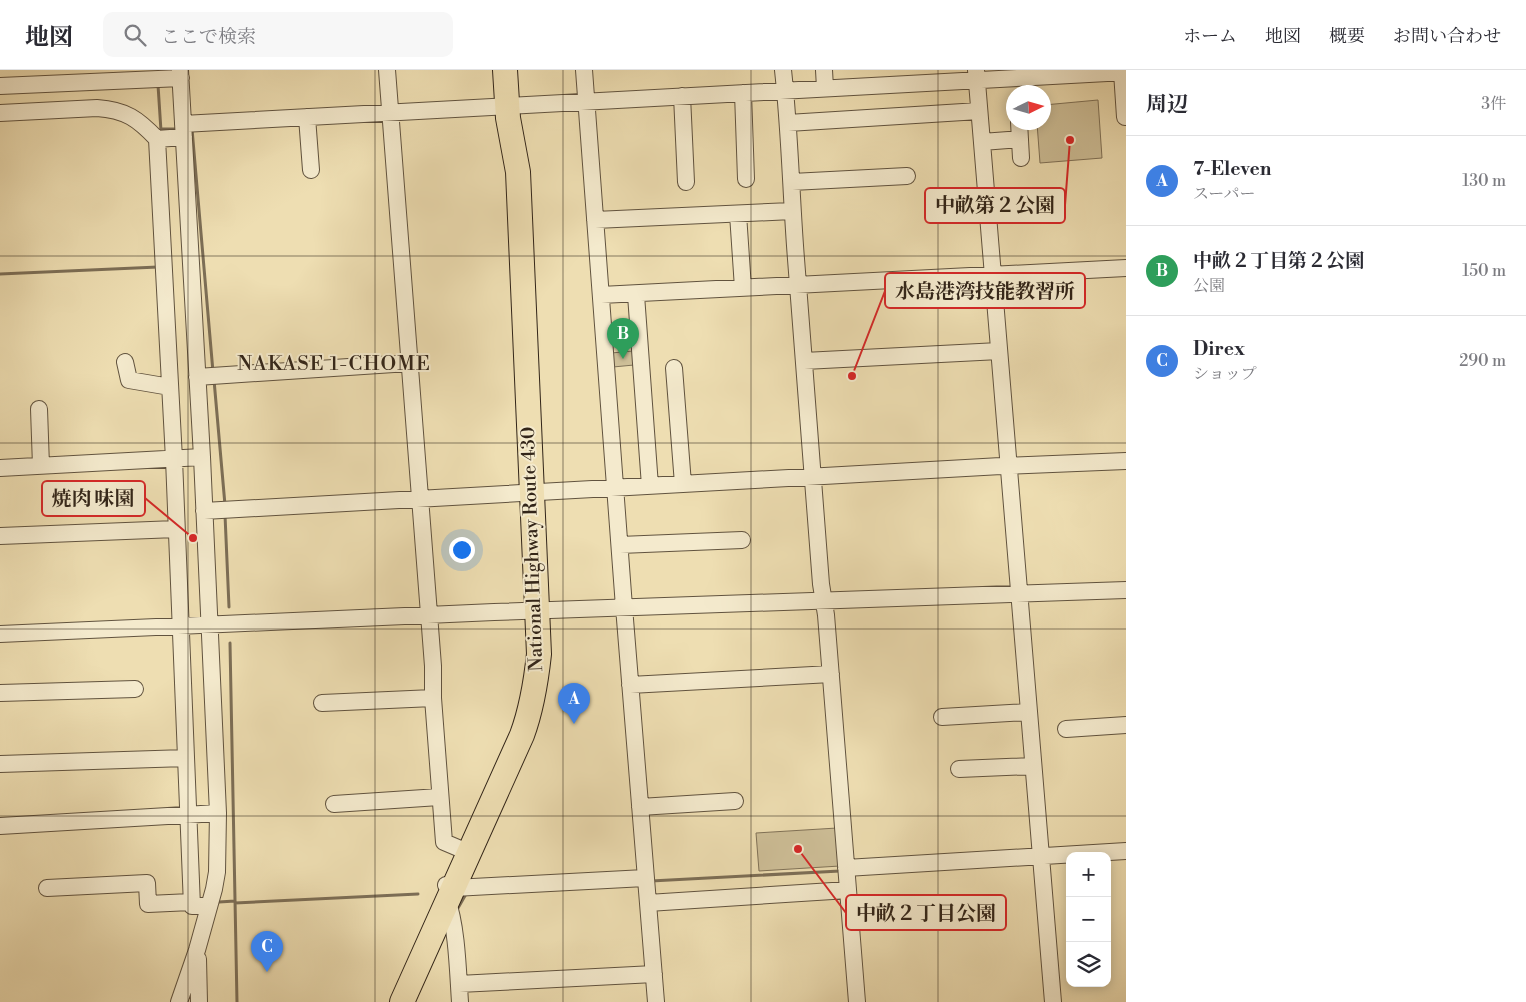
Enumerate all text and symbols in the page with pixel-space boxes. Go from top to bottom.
search box [103,12,453,57]
icon: search [121,21,149,49]
text: 地図 [25,23,73,53]
text: ここで検索 [161,25,256,49]
text: ホーム [1183,25,1237,48]
text: 地図 [1265,25,1301,48]
text: 概要 [1329,25,1365,48]
text: お問い合わせ [1393,25,1501,48]
north arrow [1006,85,1051,130]
text: 周辺 [1146,92,1188,118]
text: 3件 [1481,94,1506,114]
text: 7-Eleven [1193,157,1271,181]
text: A [1156,171,1168,191]
text: 130 m [1462,171,1506,191]
text: スーパー [1193,184,1255,204]
callout: 中畝第２公園 [925,188,1065,223]
text: 中畝第２公園 [935,194,1055,219]
text: 中畝２丁目第２公園 [1193,249,1364,273]
text: B [1156,261,1168,281]
text: 150 m [1462,261,1506,281]
callout: 水島港湾技能教習所 [885,273,1085,308]
text: 公園 [1193,276,1225,296]
text: 水島港湾技能教習所 [895,280,1075,305]
pin: B [607,318,639,359]
text: Direx [1193,337,1245,361]
text: C [1156,351,1168,371]
text: 290 m [1459,351,1506,371]
district label: NAKASE 1-CHOME [237,352,431,377]
text: ショップ [1193,364,1257,384]
street label: National Highway Route 430 [516,426,548,672]
callout: 焼肉 味園 [42,481,145,516]
text: 焼肉 味園 [51,487,135,512]
your location [449,537,475,563]
pin: A [558,683,590,724]
map controls [1066,852,1111,987]
button: + [1066,852,1111,897]
callout: 中畝２丁目公園 [846,895,1006,930]
button: − [1066,897,1111,942]
text: 中畝２丁目公園 [856,902,996,927]
pin: C [251,931,283,972]
button: layers [1066,942,1111,987]

